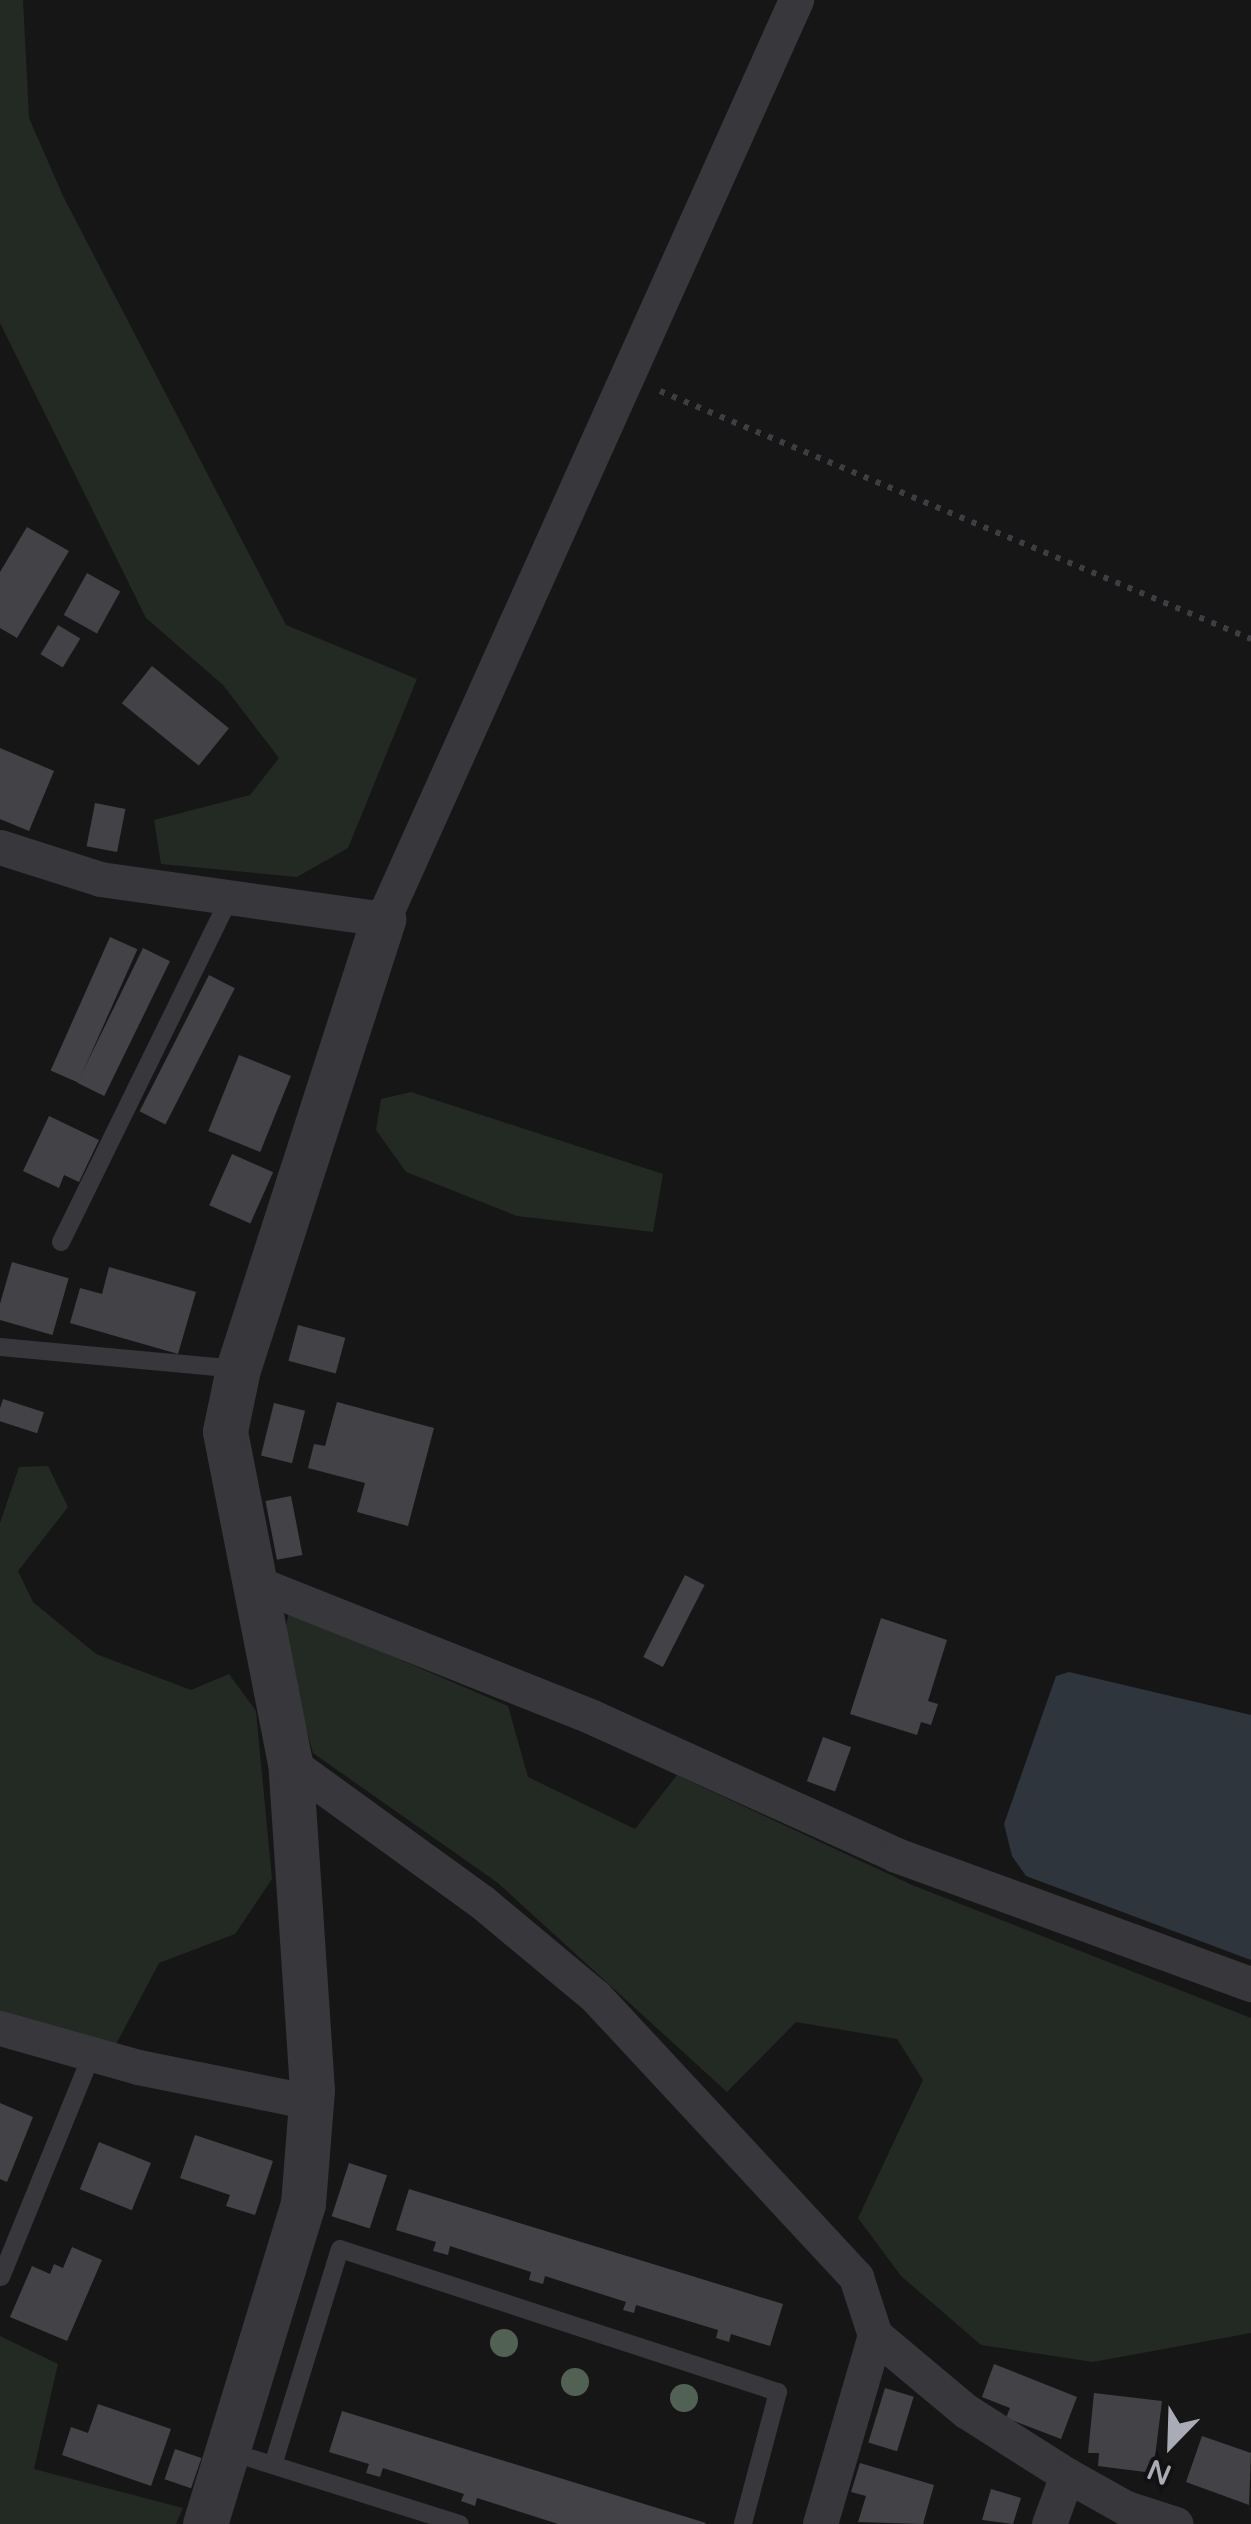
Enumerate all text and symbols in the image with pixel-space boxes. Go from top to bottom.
north arrow [1121,2394,1221,2494]
text: N [1142,2452,1176,2492]

